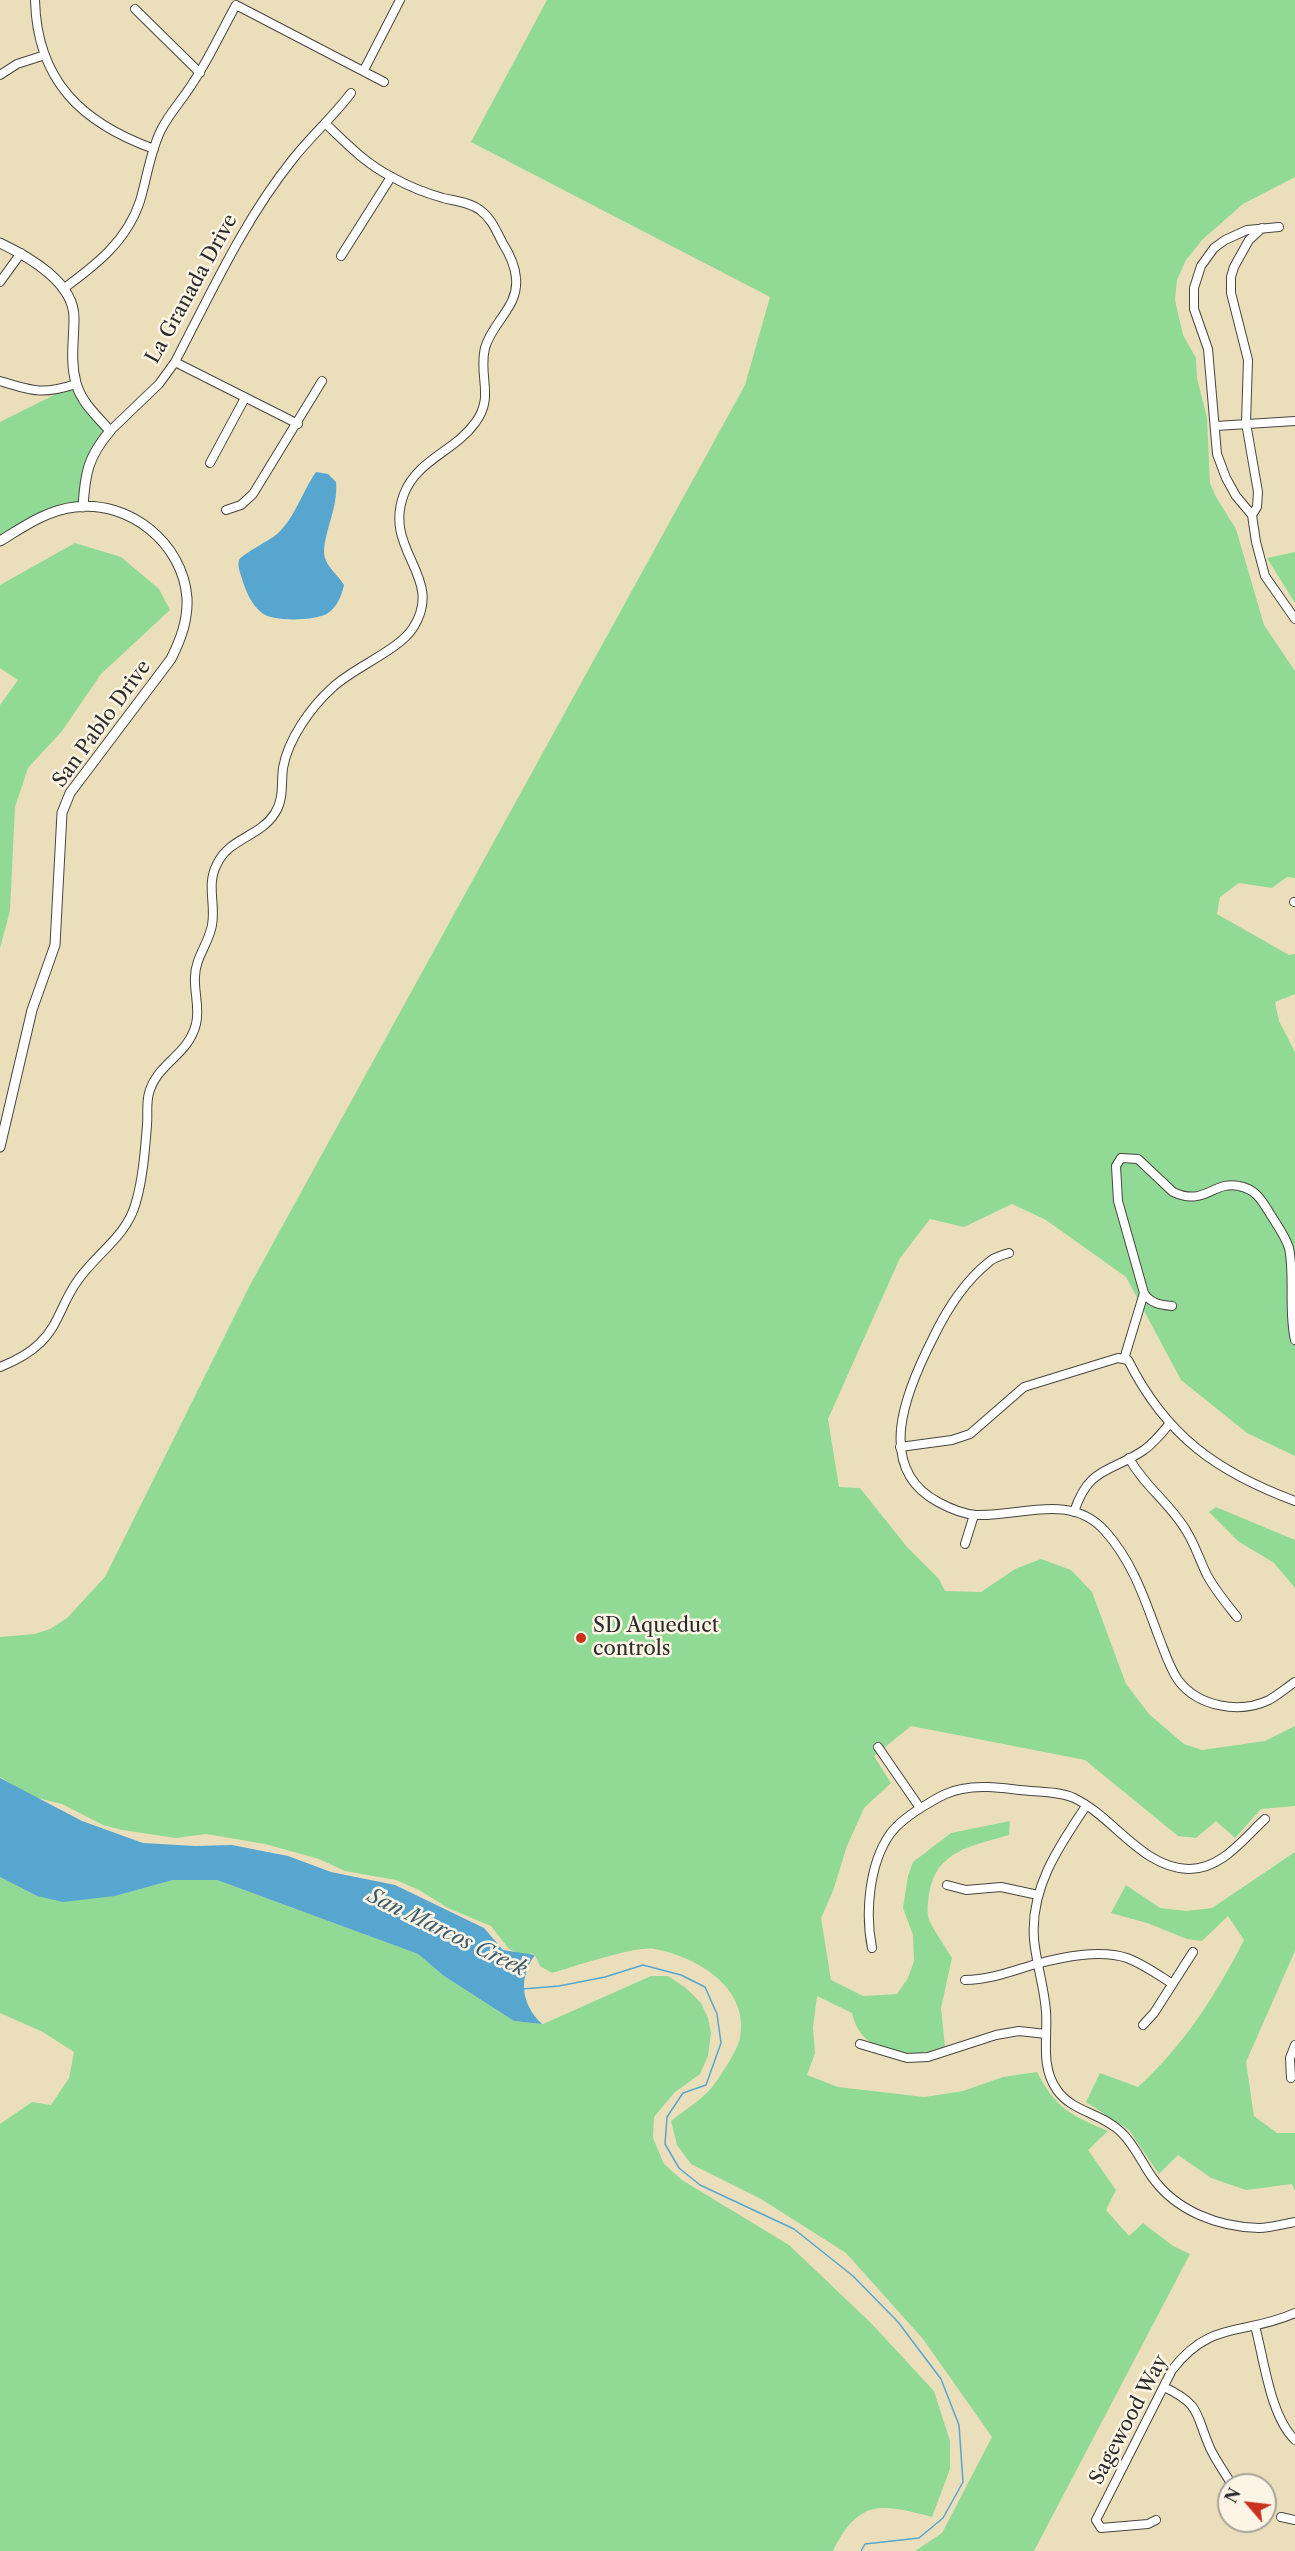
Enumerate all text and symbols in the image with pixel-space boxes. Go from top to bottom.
street label: La Granada Drive [141,210,243,368]
street label: San Pablo Drive [48,656,156,792]
place label: SD Aqueduct controls [593,1614,719,1661]
marker: SD Aqueduct controls [574,1631,588,1645]
water label: San Marcos Creek [363,1883,531,1983]
street label: Sagewood Way [1085,2351,1173,2489]
north arrow [1217,2473,1277,2533]
text: N [1221,2485,1245,2506]

